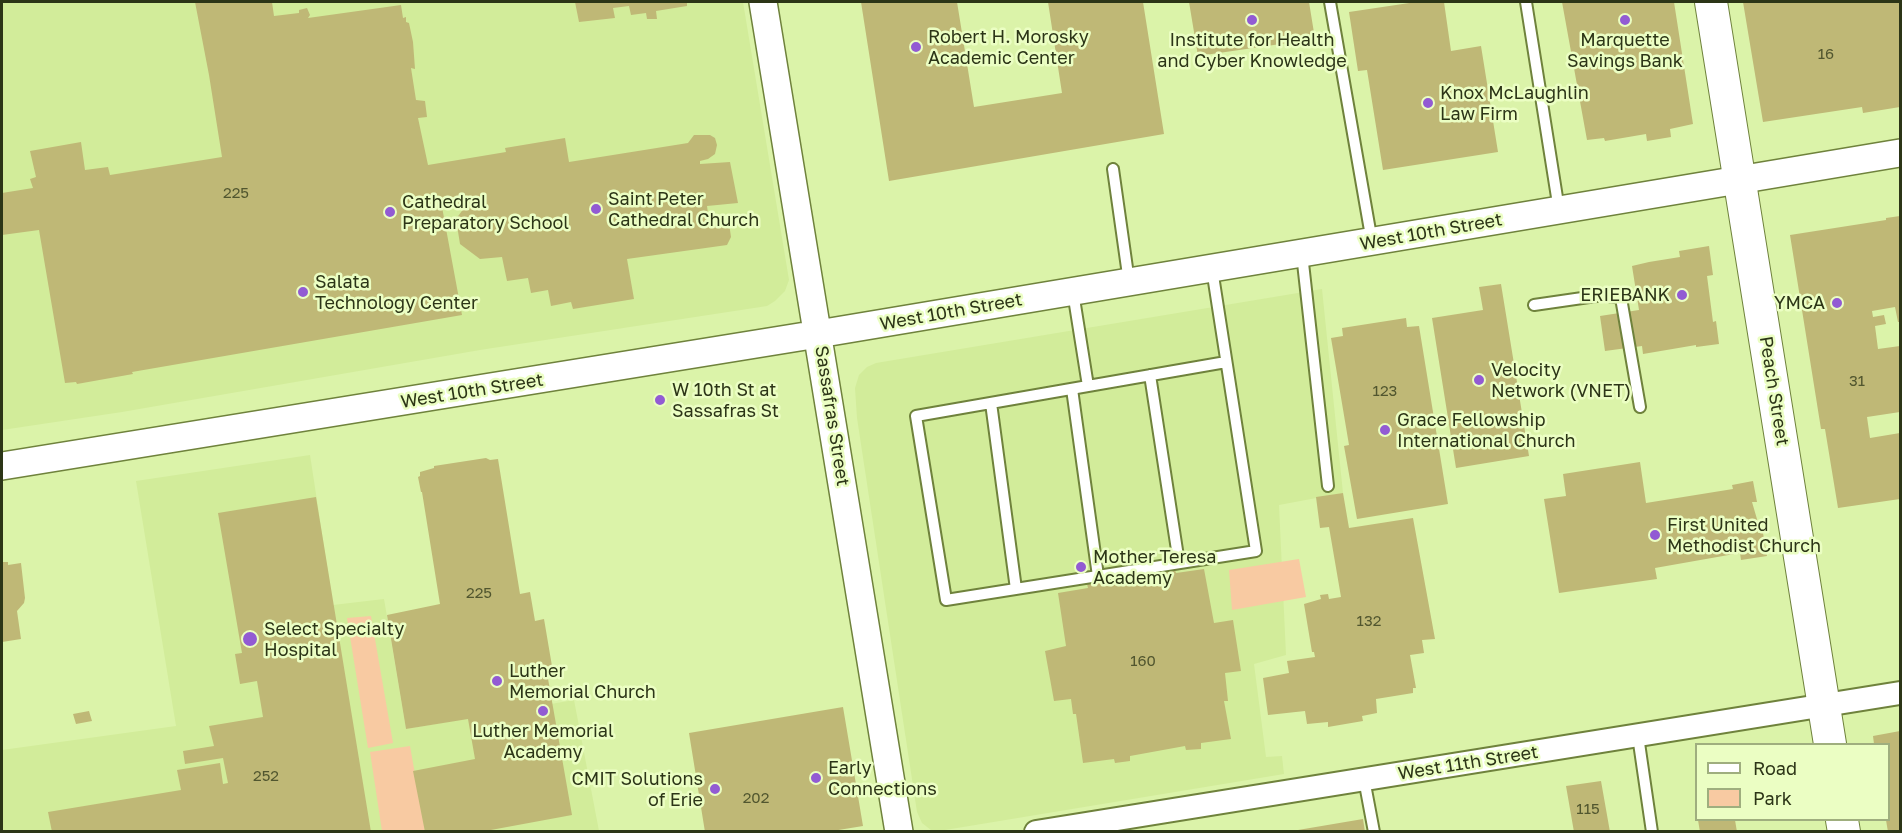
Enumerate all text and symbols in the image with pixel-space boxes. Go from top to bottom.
marker: Institute for Health and Cyber Knowledge [1245,13,1259,27]
marker: Marquette Savings Bank [1618,13,1632,27]
place label: Robert H. Morosky Academic Center [928,26,1089,68]
place label: Institute for Health and Cyber Knowledge [1157,29,1347,72]
place label: Marquette Savings Bank [1567,29,1683,72]
marker: Robert H. Morosky Academic Center [909,40,923,54]
house number: 16 [1818,45,1834,63]
place label: Knox McLaughlin Law Firm [1440,82,1589,124]
marker: Knox McLaughlin Law Firm [1421,96,1435,110]
house number: 225 [223,184,249,202]
place label: Saint Peter Cathedral Church [608,188,759,230]
place label: Cathedral Preparatory School [402,191,569,234]
marker: Saint Peter Cathedral Church [589,202,603,216]
marker: Cathedral Preparatory School [383,205,397,219]
street label: West 10th Street [1358,209,1504,255]
place label: Salata Technology Center [315,271,478,314]
place label: ERIEBANK [1580,284,1670,306]
marker: Salata Technology Center [296,285,310,299]
marker: ERIEBANK [1675,288,1689,302]
street label: West 10th Street [878,289,1024,335]
place label: YMCA [1774,292,1825,314]
marker: YMCA [1830,296,1844,310]
street label: Peach Street [1755,335,1793,447]
street label: Sassafras Street [810,344,854,488]
place label: Velocity Network (VNET) [1491,359,1631,401]
street label: West 10th Street [399,369,545,413]
house number: 31 [1849,372,1865,390]
marker: Velocity Network (VNET) [1472,373,1486,387]
place label: W 10th St at Sassafras St [672,379,779,422]
house number: 123 [1373,382,1397,400]
marker: W 10th St at Sassafras St [653,393,667,407]
place label: Grace Fellowship International Church [1397,409,1576,452]
marker: Grace Fellowship International Church [1378,423,1392,437]
place label: First United Methodist Church [1667,514,1821,556]
marker: First United Methodist Church [1648,528,1662,542]
place label: Mother Teresa Academy [1093,546,1216,588]
marker: Mother Teresa Academy [1074,560,1088,574]
house number: 225 [466,584,492,602]
house number: 132 [1357,612,1381,630]
place label: Select Specialty Hospital [264,618,404,660]
marker: Select Specialty Hospital [241,630,259,648]
house number: 160 [1130,652,1156,670]
place label: Luther Memorial Church [509,660,656,702]
marker: Luther Memorial Church [490,674,504,688]
marker: Luther Memorial Academy [536,704,550,718]
place label: Luther Memorial Academy [472,720,614,762]
street label: West 11th Street [1396,741,1540,785]
legend [1695,743,1890,821]
place label: Early Connections [828,757,937,800]
text: Road [1753,757,1797,779]
house number: 252 [253,767,279,785]
place label: CMIT Solutions of Erie [572,768,703,810]
marker: Early Connections [809,771,823,785]
marker: CMIT Solutions of Erie [708,782,722,796]
text: Park [1753,787,1792,809]
house number: 202 [743,789,769,807]
house number: 115 [1576,800,1600,818]

